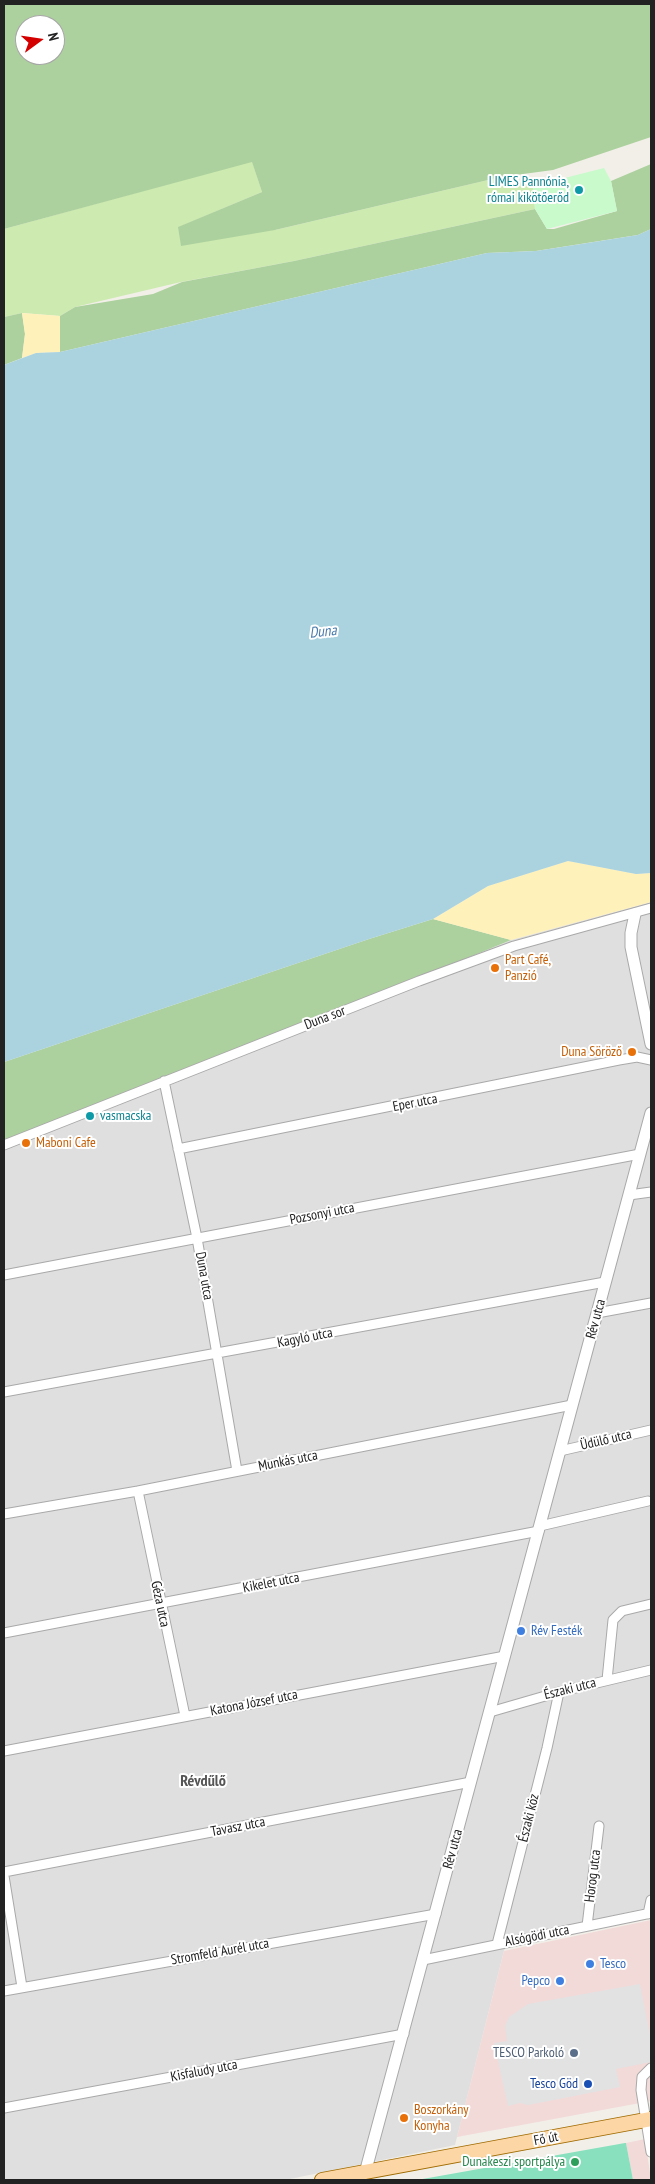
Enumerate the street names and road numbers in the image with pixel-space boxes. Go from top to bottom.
street label: Duna sor [302,1002,348,1034]
street label: Eper utca [391,1090,439,1116]
street label: Pozsonyi utca [288,1200,356,1228]
street label: Duna utca [192,1251,216,1301]
street label: Rév utca [583,1297,609,1341]
street label: Kagyló utca [276,1324,334,1352]
street label: Üdülő utca [579,1426,633,1454]
street label: Munkás utca [257,1447,319,1475]
street label: Kikelet utca [241,1569,301,1597]
street label: Géza utca [147,1579,173,1629]
street label: Északi utca [542,1674,598,1704]
street label: Katona József utca [209,1686,299,1720]
street label: Északi köz [515,1792,543,1844]
street label: Tavasz utca [209,1814,267,1840]
street label: Rév utca [440,1827,466,1871]
street label: Horog utca [581,1849,605,1903]
street label: Alsógödi utca [503,1922,571,1950]
street label: Stromfeld Aurél utca [170,1935,270,1969]
street label: Kisfaludy utca [169,2056,239,2086]
street label: Fő út [532,2128,560,2150]

